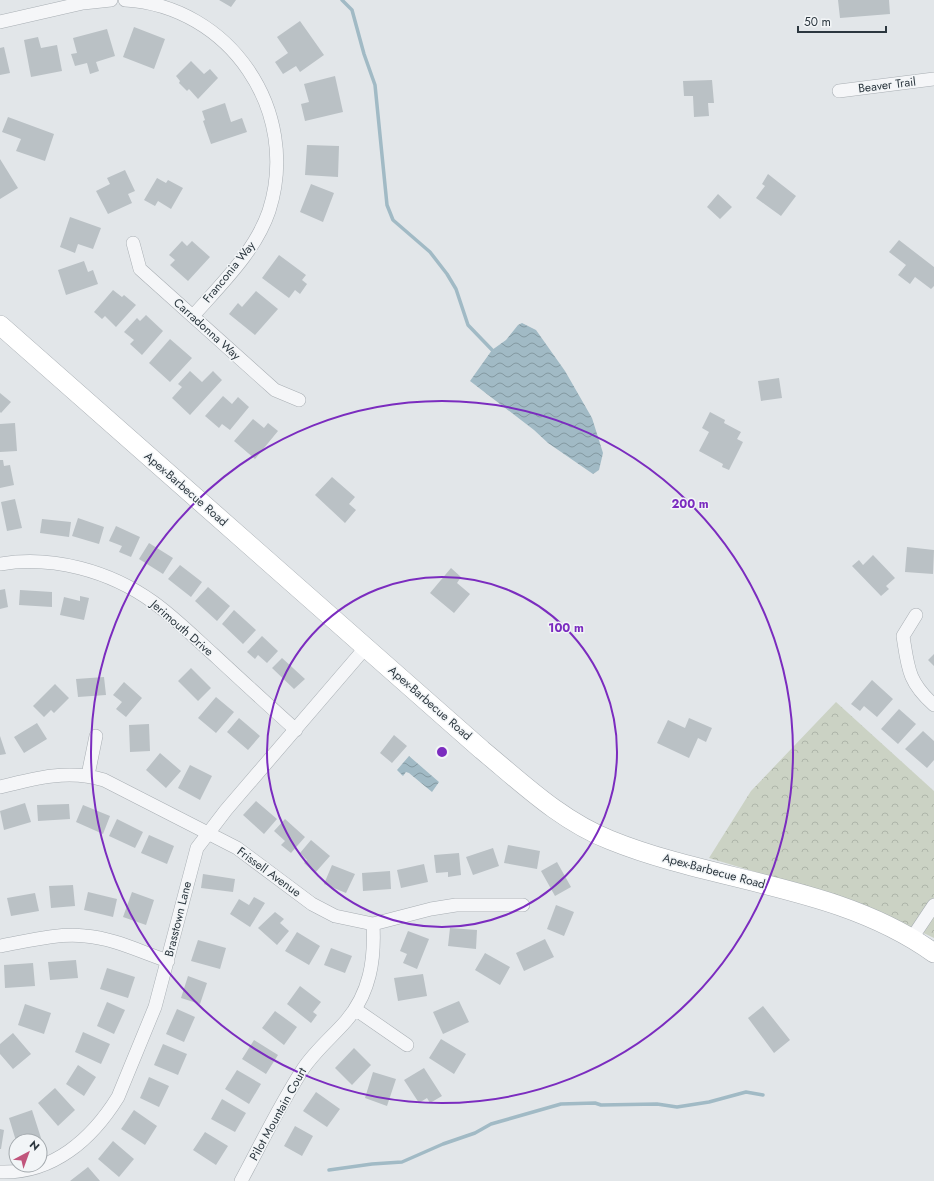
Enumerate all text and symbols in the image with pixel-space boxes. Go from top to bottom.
scale bar [798,8,886,34]
text: 50 m [804,13,831,31]
street label: Beaver Trail [857,73,917,97]
street label: Franconia Way [198,237,260,307]
street label: Carradonna Way [169,294,245,365]
street label: Apex-Barbecue Road [140,448,232,530]
text: 200 m [671,495,709,513]
street label: Jerimouth Drive [145,594,217,660]
text: 100 m [548,619,584,637]
street label: Apex-Barbecue Road [384,662,476,744]
centre of rings [435,745,449,759]
street label: Frissell Avenue [233,843,305,901]
street label: Apex-Barbecue Road [661,849,767,893]
street label: Brasstown Lane [160,879,196,959]
street label: Pilot Mountain Court [245,1064,311,1164]
north arrow [8,1133,48,1173]
text: N [26,1137,43,1154]

